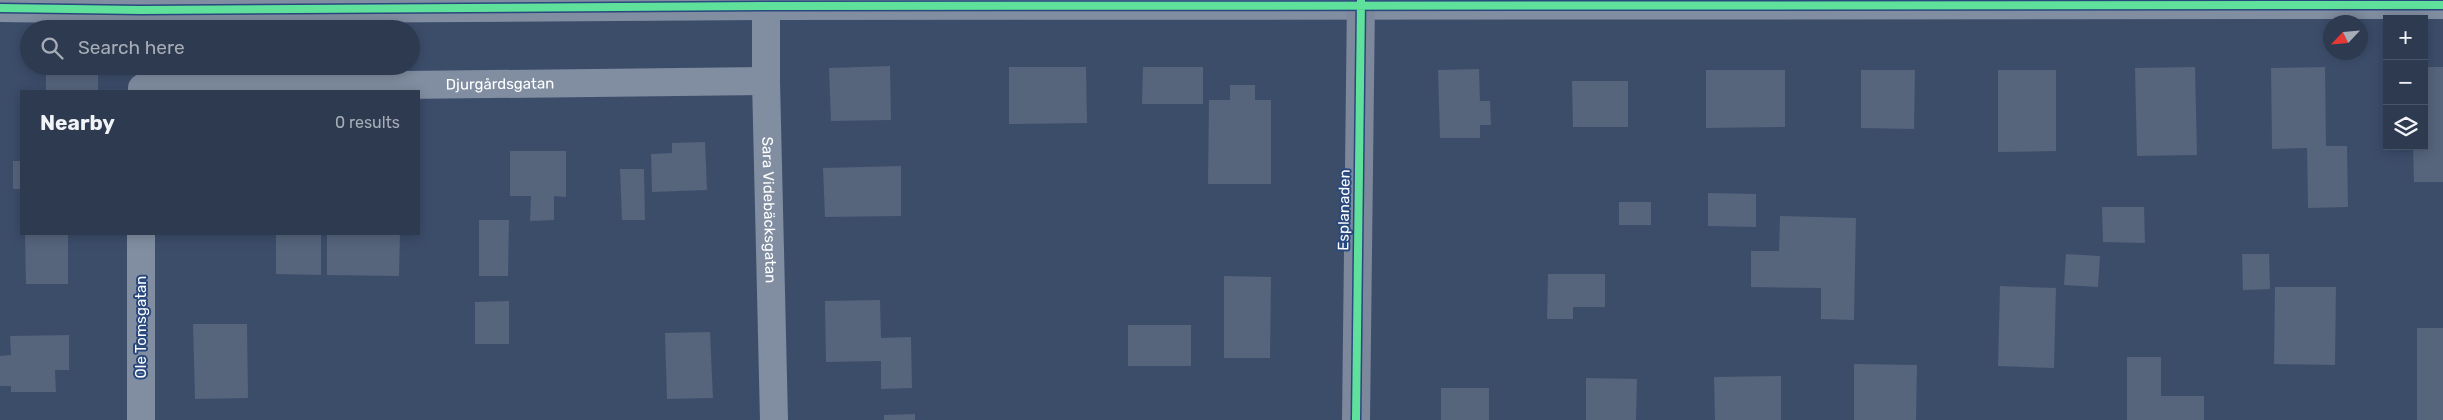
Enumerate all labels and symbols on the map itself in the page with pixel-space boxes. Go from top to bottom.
north arrow [2323,15,2368,60]
street label: Djurgårdsgatan [446,74,554,94]
street label: Sara Videbäcksgatan [758,136,780,284]
street label: Esplanaden [1334,169,1354,251]
street label: Ole Tomsgatan [132,276,150,378]

